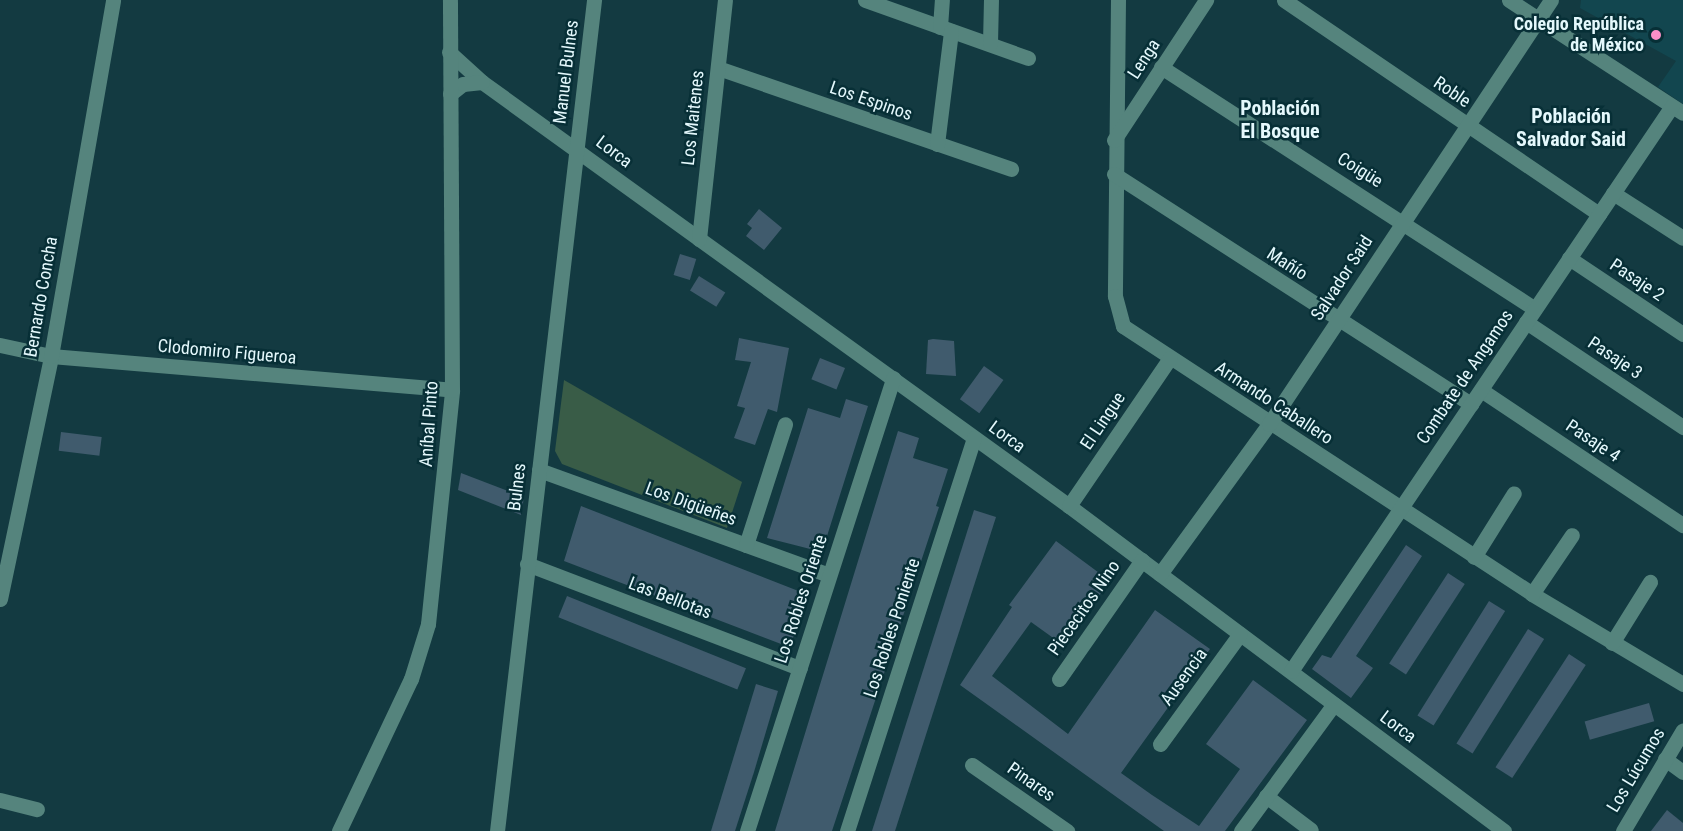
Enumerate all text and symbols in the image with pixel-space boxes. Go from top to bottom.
place label: Colegio República de México [1514,14,1644,57]
street label: Manuel Bulnes [549,19,583,125]
marker: Colegio República de México [1649,28,1663,42]
street label: Lenga [1123,35,1165,83]
street label: Los Maitenes [677,69,709,167]
street label: Roble [1429,72,1475,112]
street label: Los Espinos [827,77,915,125]
district label: Población El Bosque [1240,97,1320,144]
district label: Población Salvador Said [1516,105,1626,152]
street label: Lorca [592,131,636,173]
street label: Coigüe [1333,148,1387,192]
street label: Salvador Said [1307,231,1377,325]
street label: Bernardo Concha [20,235,62,359]
street label: Mañío [1263,243,1311,285]
street label: Pasaje 2 [1606,254,1668,306]
street label: Combate de Angamos [1412,306,1518,448]
street label: Pasaje 3 [1584,332,1646,384]
street label: Clodomiro Figueroa [157,335,297,369]
street label: Armando Caballero [1211,357,1337,449]
street label: Aníbal Pinto [415,380,443,468]
street label: El Lingue [1076,388,1130,454]
street label: Pasaje 4 [1562,415,1624,467]
street label: Lorca [985,417,1029,457]
street label: Bulnes [503,462,531,512]
street label: Los Digüeñes [642,477,740,531]
street label: Los Robles Oriente [770,532,832,666]
street label: Los Robles Poniente [859,556,925,700]
street label: Piececitos Nino [1043,556,1125,660]
street label: Las Bellotas [625,572,715,624]
street label: Ausencia [1156,644,1212,710]
street label: Lorca [1376,706,1420,748]
street label: Los Lúcumos [1602,724,1670,816]
street label: Pinares [1003,758,1059,806]

